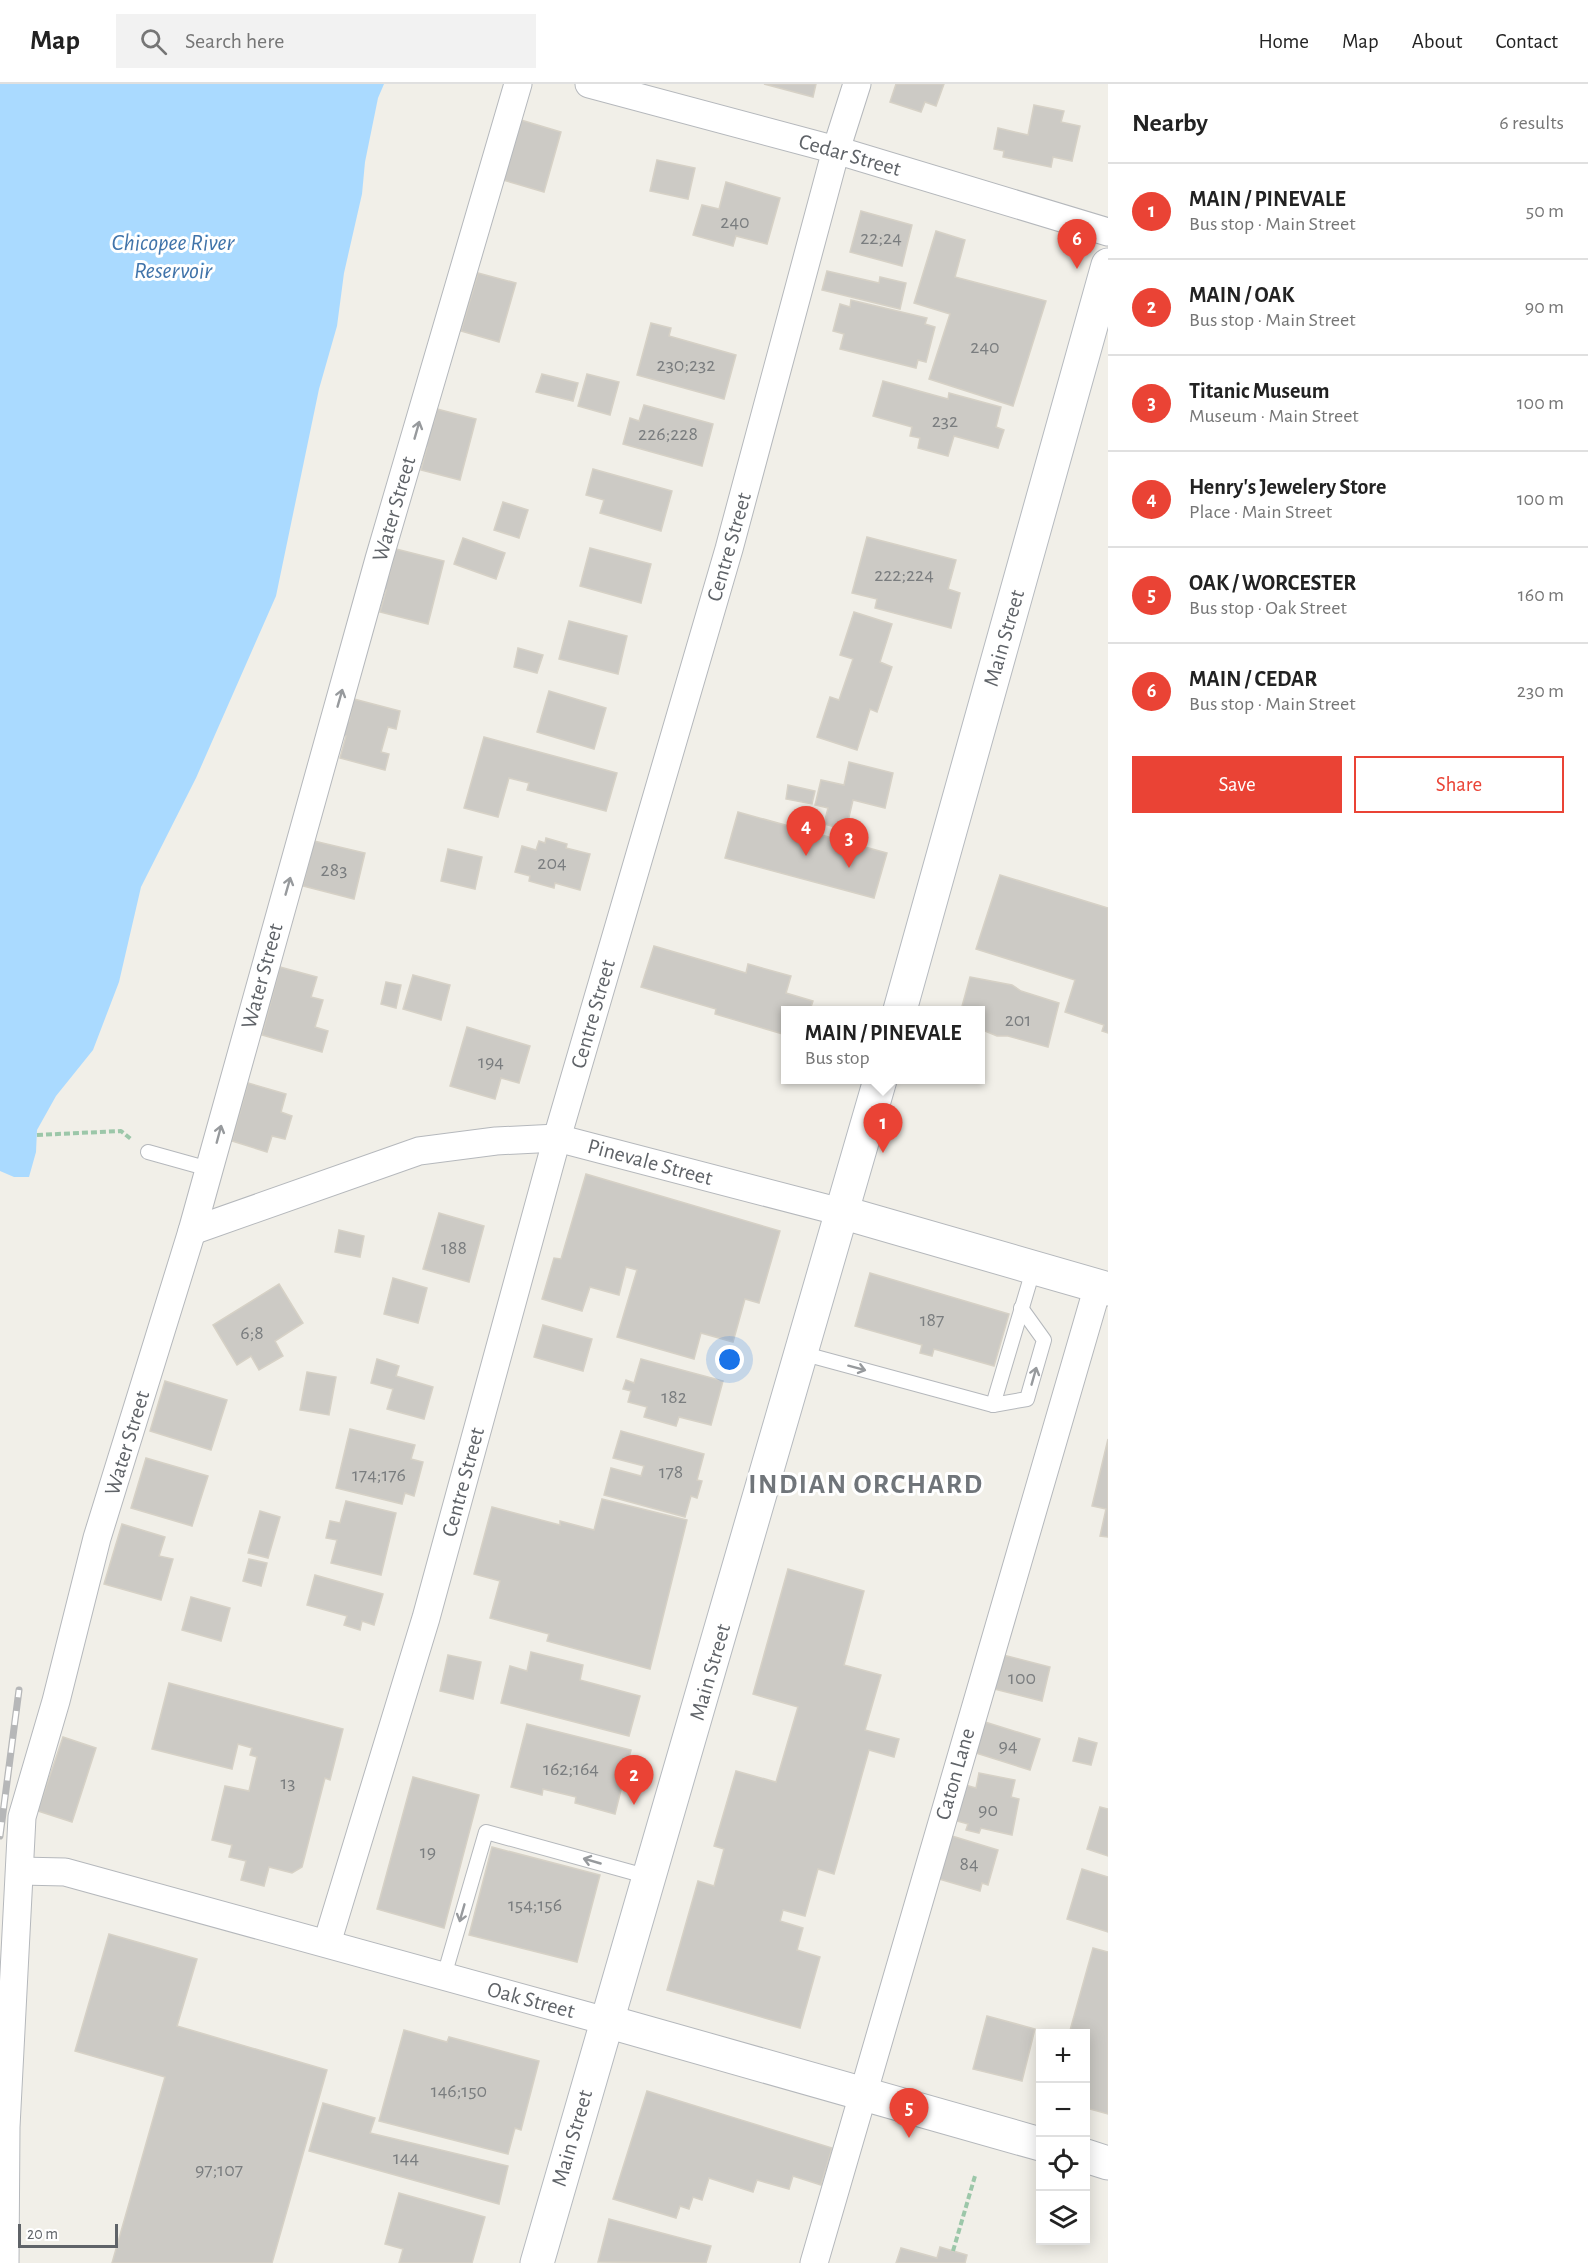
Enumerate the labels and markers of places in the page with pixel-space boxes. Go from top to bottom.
pin: 6 [1058,220,1096,269]
pin: 4 [786,806,826,856]
pin: 3 [830,818,868,868]
pin: 1 [864,1104,902,1153]
pin: 2 [614,1756,654,1805]
pin: 5 [890,2088,928,2138]

